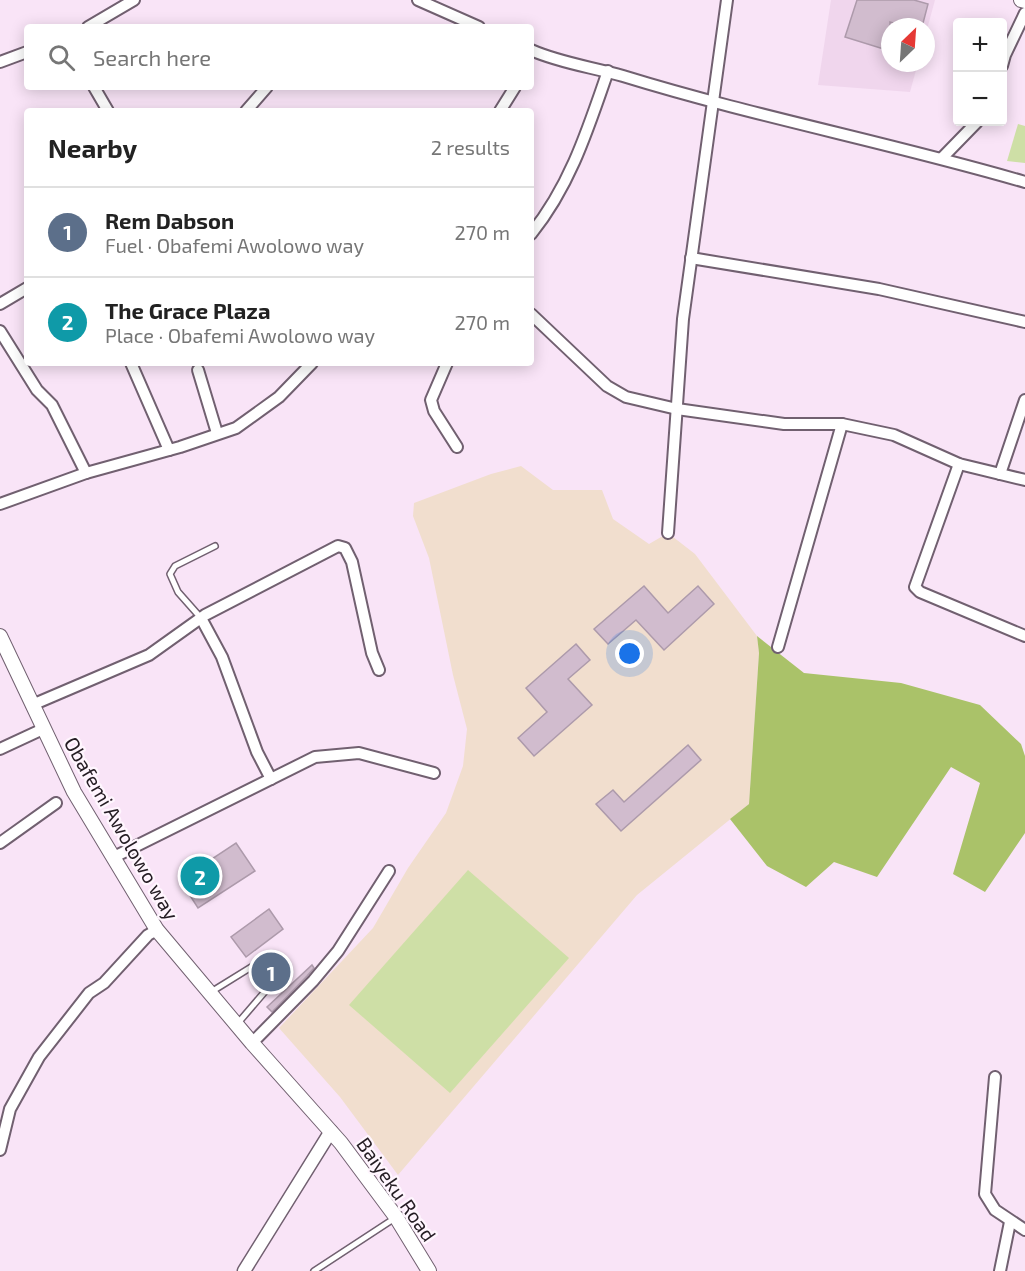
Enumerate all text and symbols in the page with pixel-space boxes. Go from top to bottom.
north arrow [881,18,935,72]
map controls [953,18,1007,126]
button: + [953,18,1007,72]
search box [24,24,534,90]
icon: search [45,41,78,74]
text: Search here [93,44,211,70]
button: − [953,72,1007,126]
text: Nearby [48,132,137,163]
text: 2 results [431,135,510,159]
text: Rem Dabson [105,207,234,233]
text: 1 [63,220,72,244]
text: 270 m [454,220,510,244]
text: Fuel · Obafemi Awolowo way [105,233,364,257]
text: The Grace Plaza [105,297,270,323]
text: 2 [62,310,73,334]
text: 270 m [454,310,510,334]
text: Place · Obafemi Awolowo way [105,323,375,347]
your location [615,639,644,668]
street label: Obafemi Awolowo way [60,732,184,924]
pin: 2 [180,854,220,898]
pin: 1 [252,950,290,994]
street label: Baiyeku Road [352,1132,442,1246]

